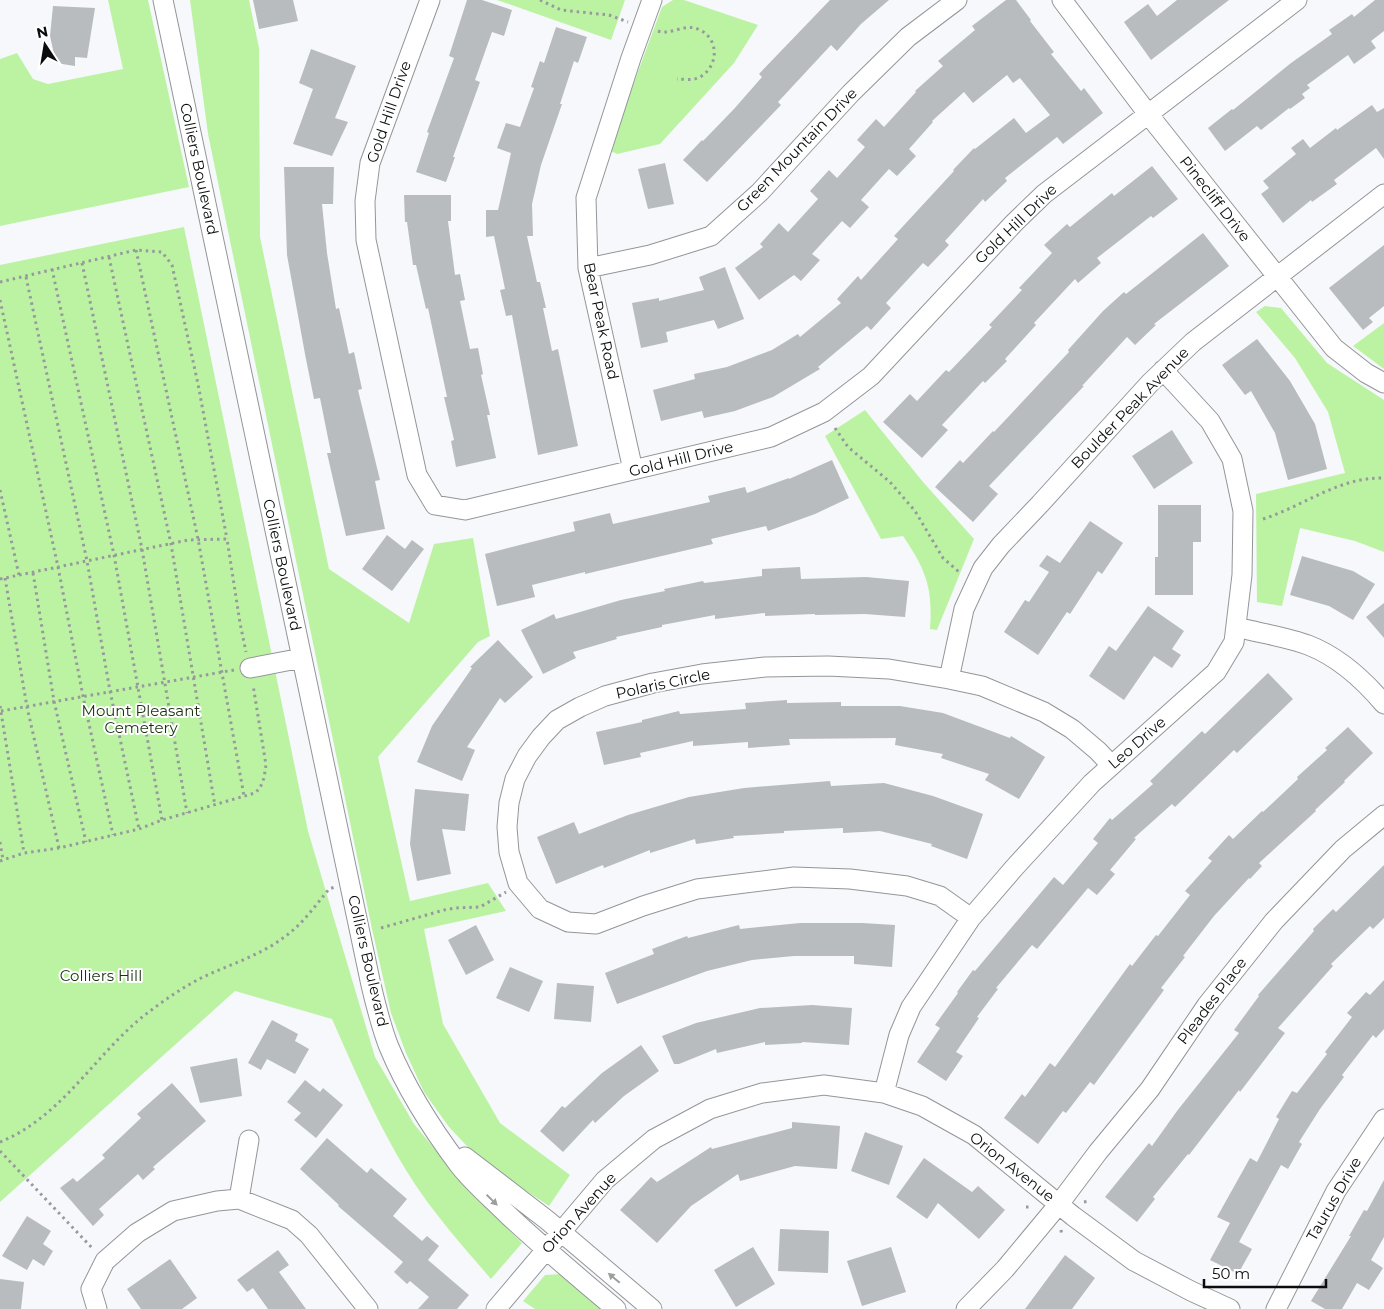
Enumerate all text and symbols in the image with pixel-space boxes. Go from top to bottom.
north arrow [20,20,70,70]
text: N [35,22,50,42]
street label: Gold Hill Drive [362,58,415,165]
street label: Green Mountain Drive [732,83,861,216]
street label: Colliers Boulevard [176,101,223,237]
street label: Pinecliff Drive [1176,152,1255,245]
street label: Gold Hill Drive [971,180,1061,268]
street label: Bear Peak Road [580,261,623,381]
street label: Boulder Peak Avenue [1067,343,1193,472]
street label: Gold Hill Drive [627,436,735,481]
street label: Colliers Boulevard [259,497,306,633]
street label: Polaris Circle [614,664,712,703]
park label: Mount Pleasant Cemetery [82,701,200,737]
street label: Leo Drive [1104,712,1169,773]
street label: Colliers Boulevard [344,893,393,1029]
street label: Pleades Place [1173,953,1250,1048]
park label: Colliers Hill [60,966,142,985]
street label: Orion Avenue [966,1128,1059,1206]
street label: Taurus Drive [1302,1153,1365,1244]
street label: Orion Avenue [537,1168,620,1257]
one-way arrow [486,1193,498,1205]
scale bar [1204,1256,1326,1288]
text: 50 m [1212,1264,1250,1283]
one-way arrow [608,1272,621,1283]

